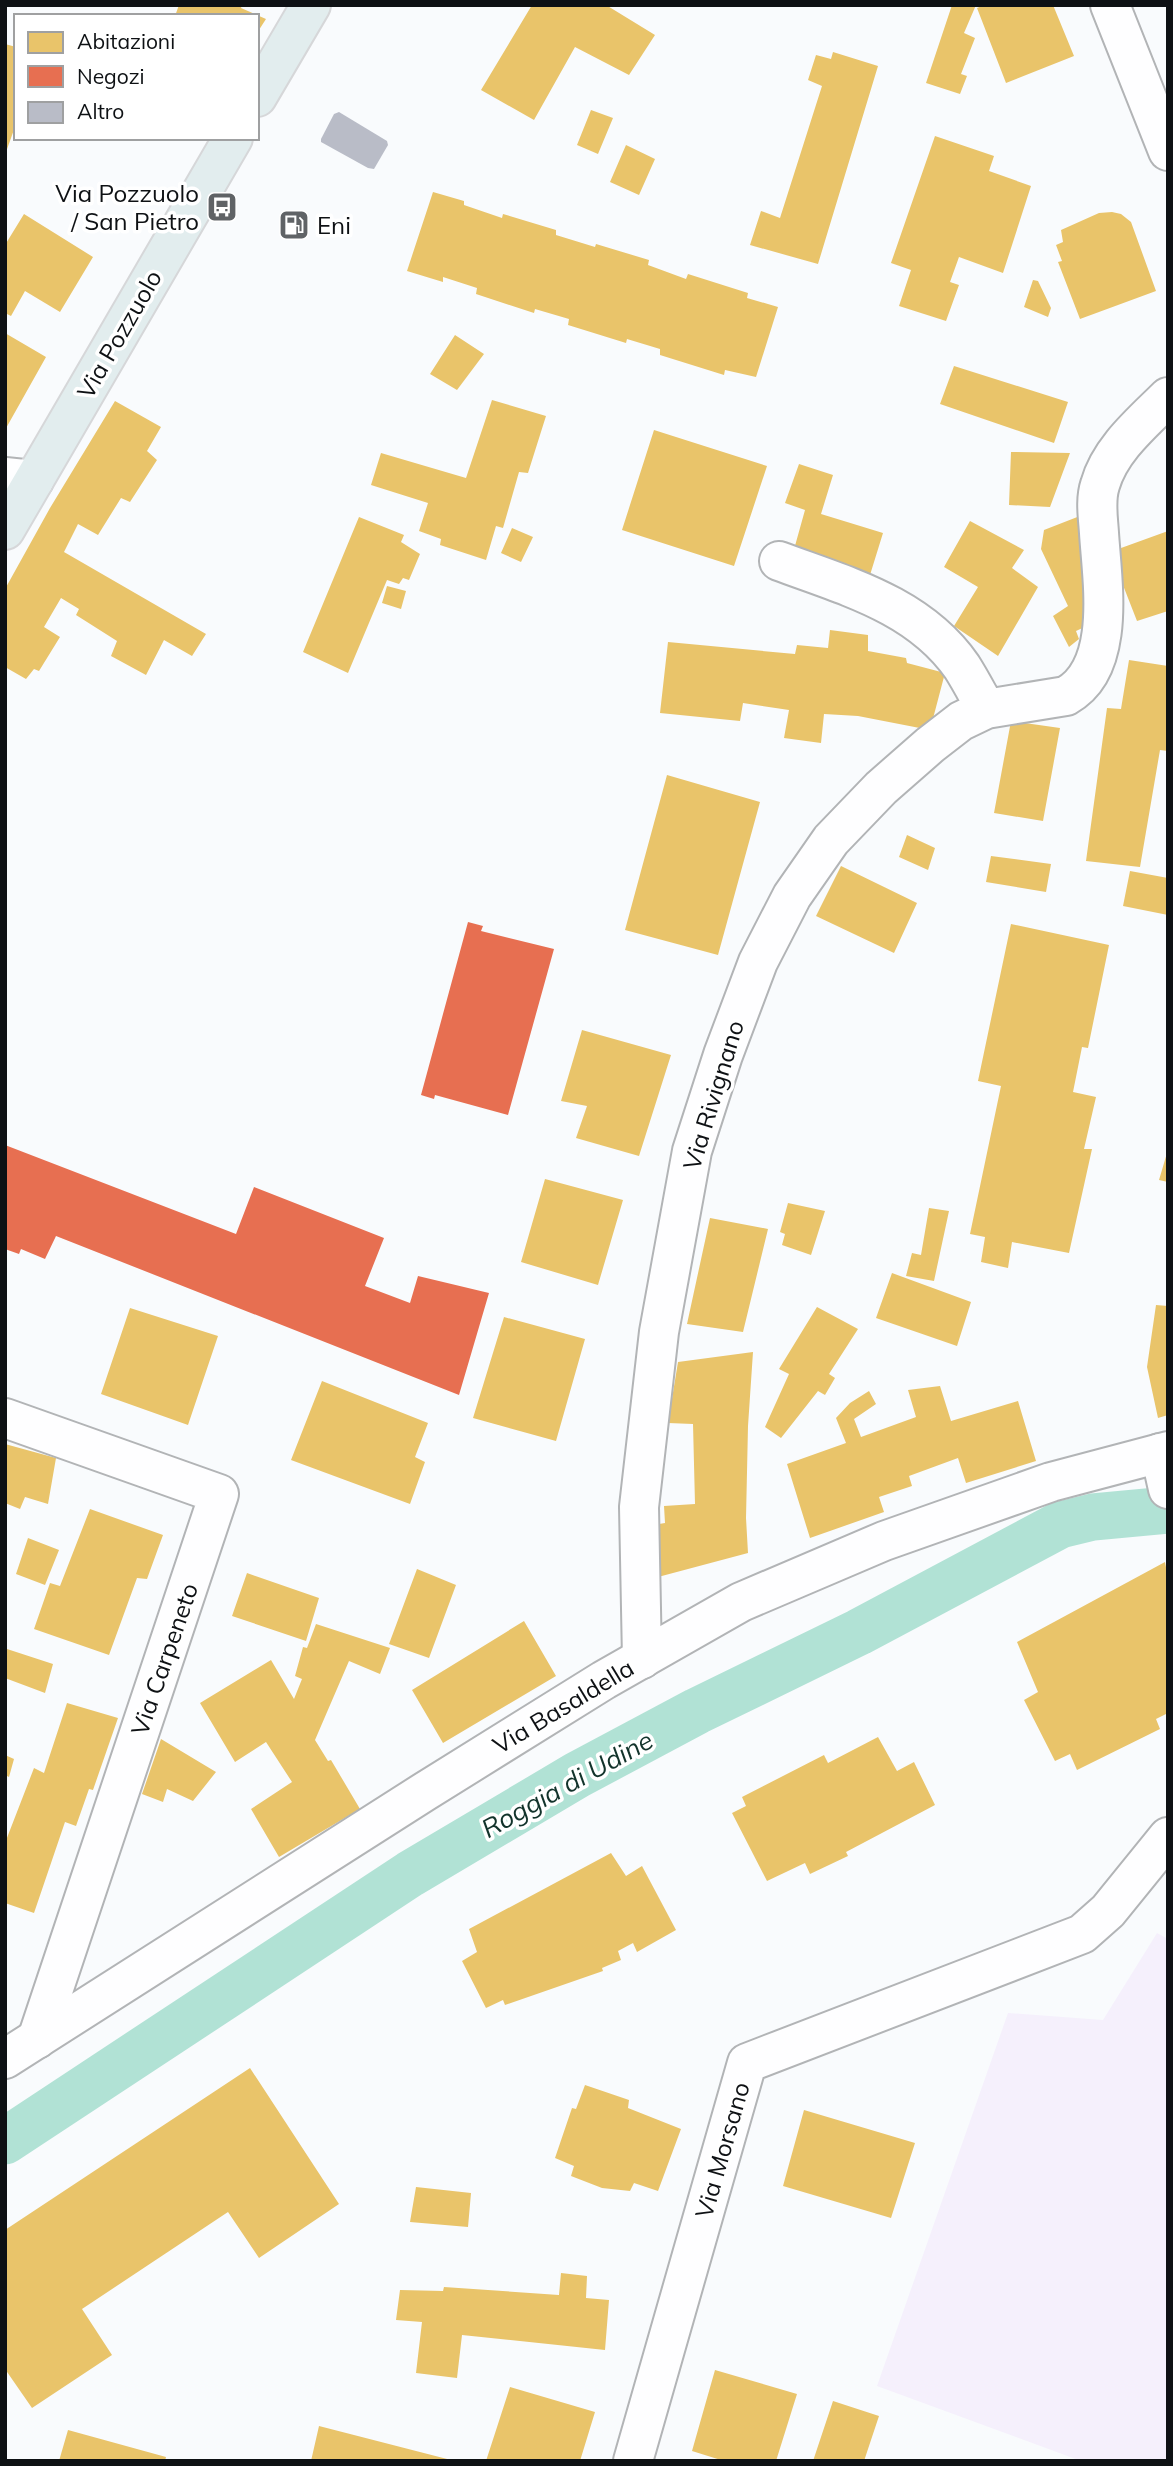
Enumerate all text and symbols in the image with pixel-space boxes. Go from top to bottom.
legend [14,14,259,140]
text: Abitazioni [77,28,175,54]
text: Negozi [77,63,145,89]
text: Altro [77,98,124,124]
place label: Via Pozzuolo / San Pietro [55,178,199,236]
bus stop icon: Via Pozzuolo / San Pietro [205,190,239,224]
fuel station icon: Eni [277,208,311,242]
place label: Eni [317,210,351,240]
street label: Via Pozzuolo [70,264,168,404]
street label: Via Rivignano [676,1017,750,1173]
street label: Via Carpeneto [124,1579,204,1739]
street label: Via Basaldella [487,1652,639,1760]
water label: Roggia di Udine [475,1723,659,1845]
street label: Via Morsano [688,2079,756,2221]

